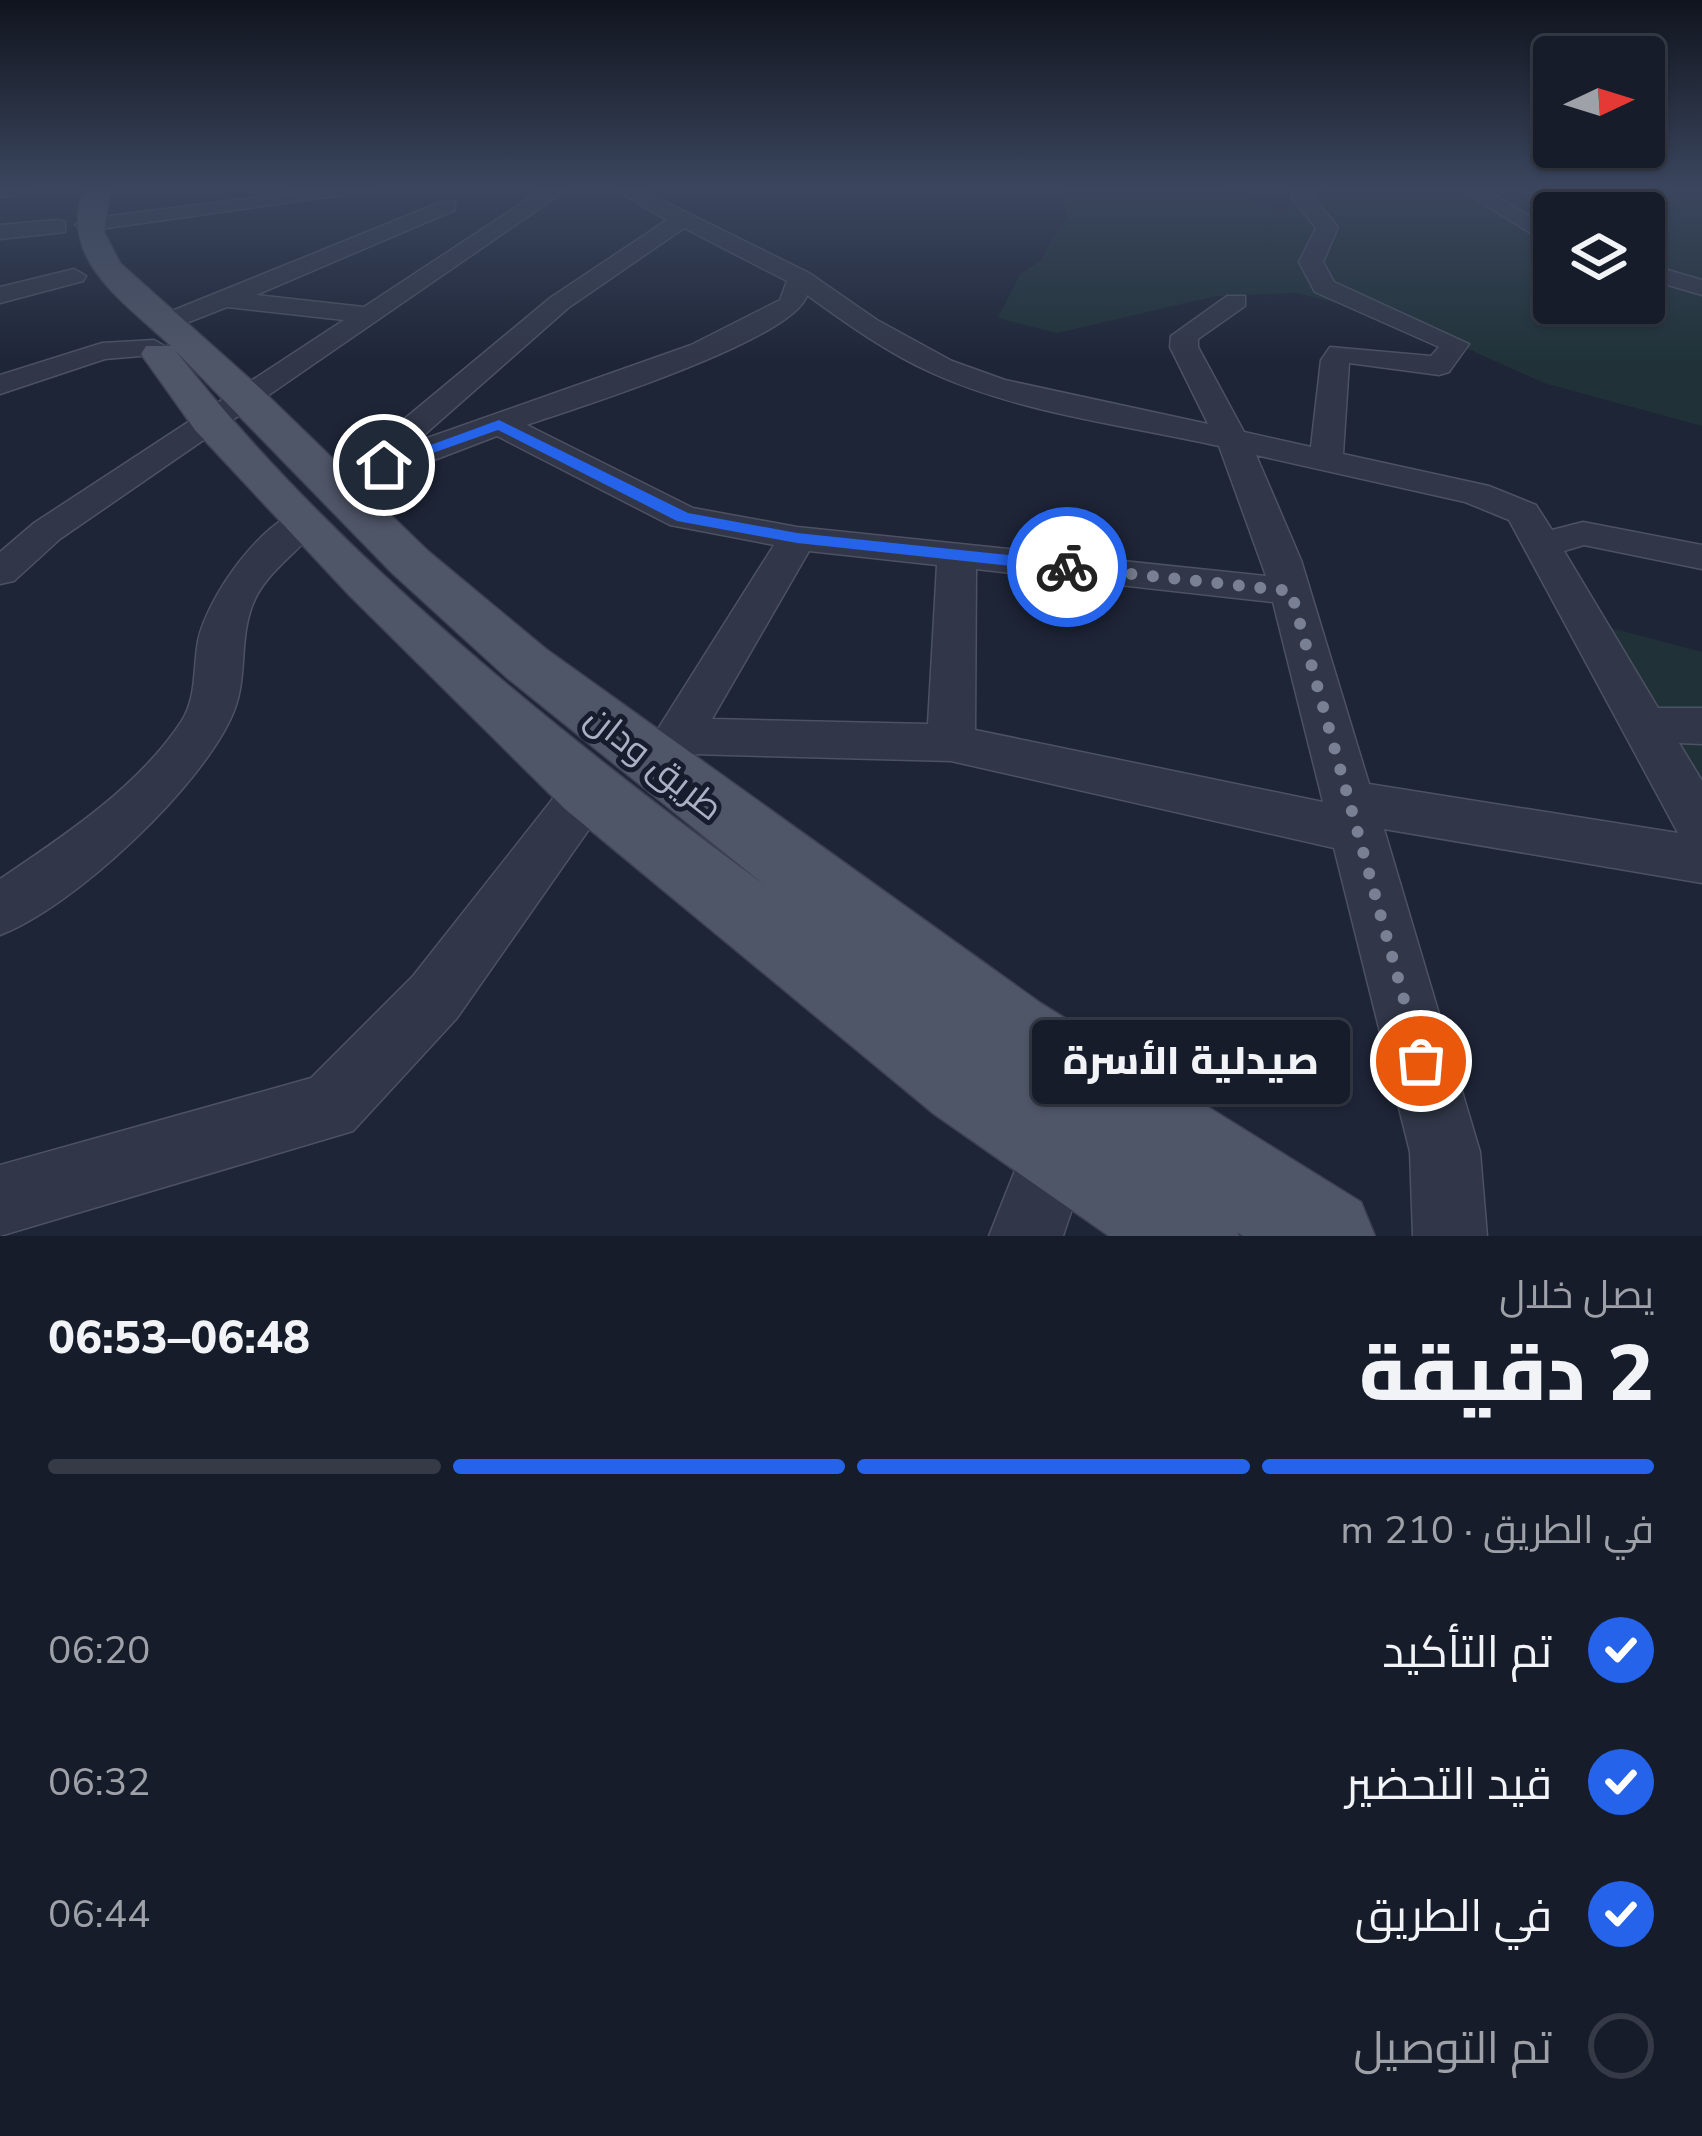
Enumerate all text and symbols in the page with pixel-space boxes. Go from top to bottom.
north arrow [1533,36,1665,168]
map controls [1533,36,1665,324]
button: layers [1533,192,1665,324]
pin [333,414,435,516]
icon: home [351,432,417,498]
courier [1007,507,1127,627]
icon: bike [1034,534,1100,600]
street label: طريق ودان [575,694,733,832]
pin [1370,1010,1472,1112]
callout: صيدلية الأسرة [1031,1019,1349,1103]
icon: bag [1388,1028,1454,1094]
text: صيدلية الأسرة [1063,1035,1319,1088]
text: يصل خلال [1499,1269,1654,1322]
text: 06:48–06:53 [48,1308,310,1369]
text: 2 دقيقة [1359,1321,1654,1428]
text: في الطريق · 210 m [1340,1504,1654,1557]
icon: check [1588,1617,1654,1683]
text: تم التأكيد [1382,1622,1552,1683]
text: 06:20 [48,1624,151,1677]
icon: check [1588,1749,1654,1815]
text: قيد التحضير [1346,1754,1552,1815]
text: 06:32 [48,1756,151,1809]
icon: check [1588,1881,1654,1947]
text: في الطريق [1355,1886,1552,1947]
text: 06:44 [48,1888,151,1941]
text: تم التوصيل [1353,2018,1552,2079]

